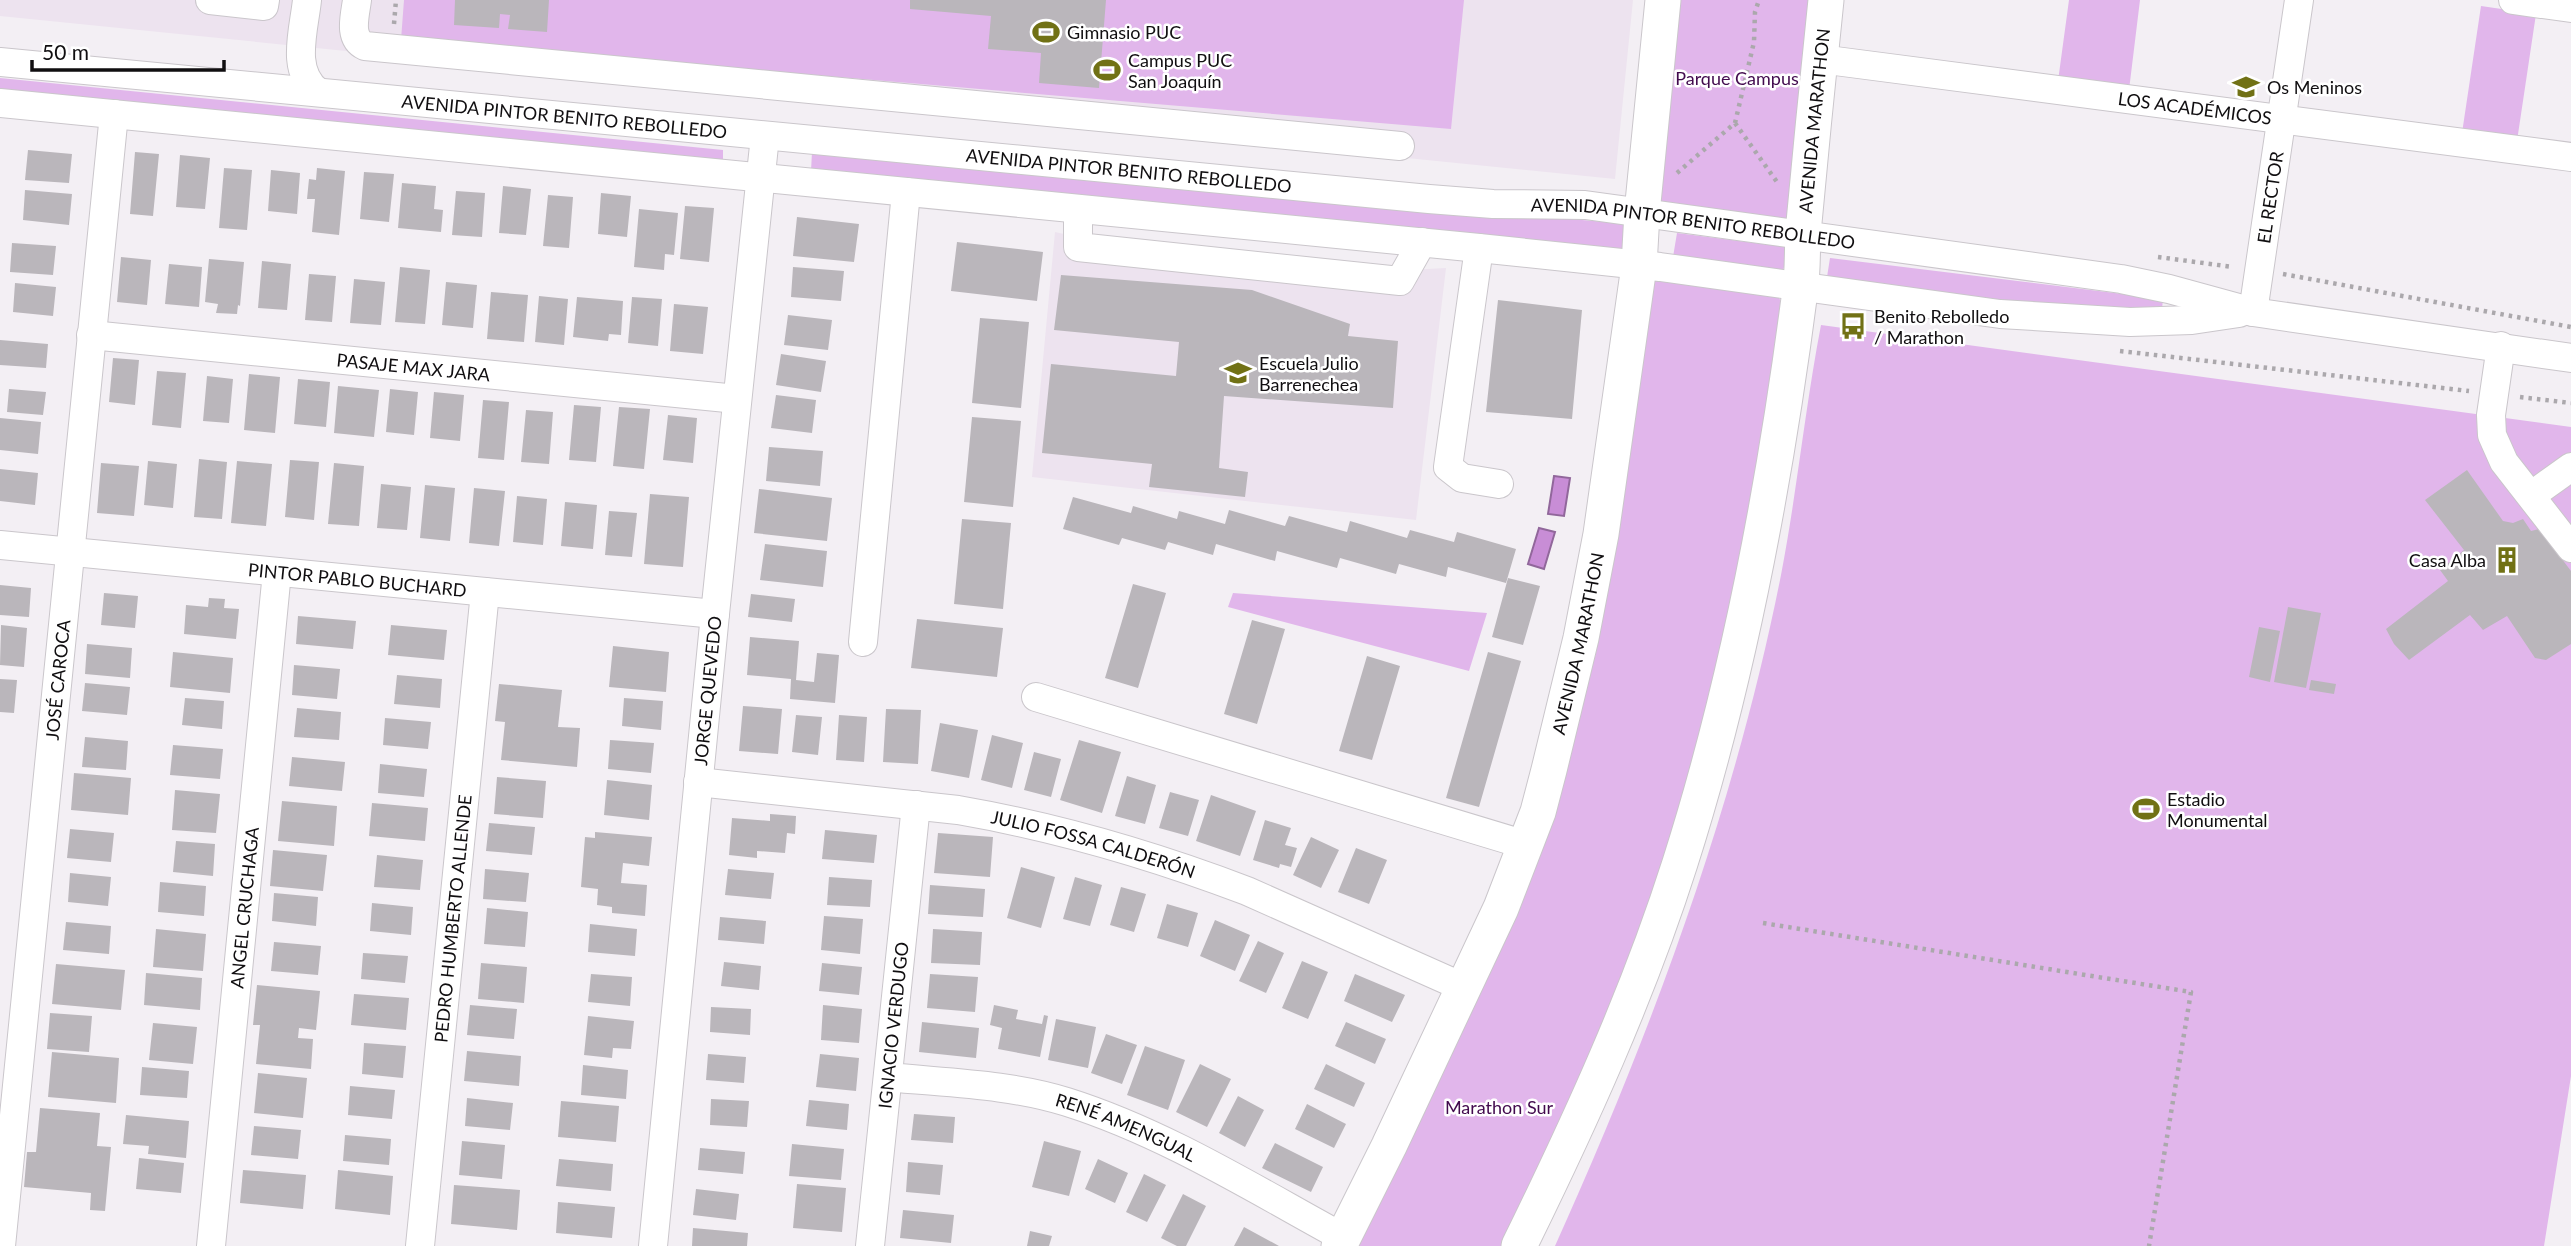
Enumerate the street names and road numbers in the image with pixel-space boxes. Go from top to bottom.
street label: AVENIDA MARATHON [1794,27,1834,214]
street label: LOS ACADÉMICOS [2117,87,2273,129]
street label: AVENIDA PINTOR BENITO REBOLLEDO [401,90,728,143]
street label: AVENIDA PINTOR BENITO REBOLLEDO [965,144,1293,197]
street label: EL RECTOR [2252,149,2288,245]
street label: AVENIDA PINTOR BENITO REBOLLEDO [1531,193,1857,253]
street label: PASAJE MAX JARA [336,348,492,386]
street label: AVENIDA MARATHON [1547,551,1608,737]
street label: PINTOR PABLO BUCHARD [247,558,468,601]
street label: JORGE QUEVEDO [689,615,726,766]
street label: JOSÉ CAROCA [41,618,75,741]
street label: PEDRO HUMBERTO ALLENDE [429,794,476,1044]
street label: JULIO FOSSA CALDERÓN [989,805,1198,882]
street label: ANGEL CRUCHAGA [225,825,263,989]
street label: IGNACIO VERDUGO [873,941,913,1110]
street label: RENÉ AMENGUAL [1053,1088,1200,1166]

